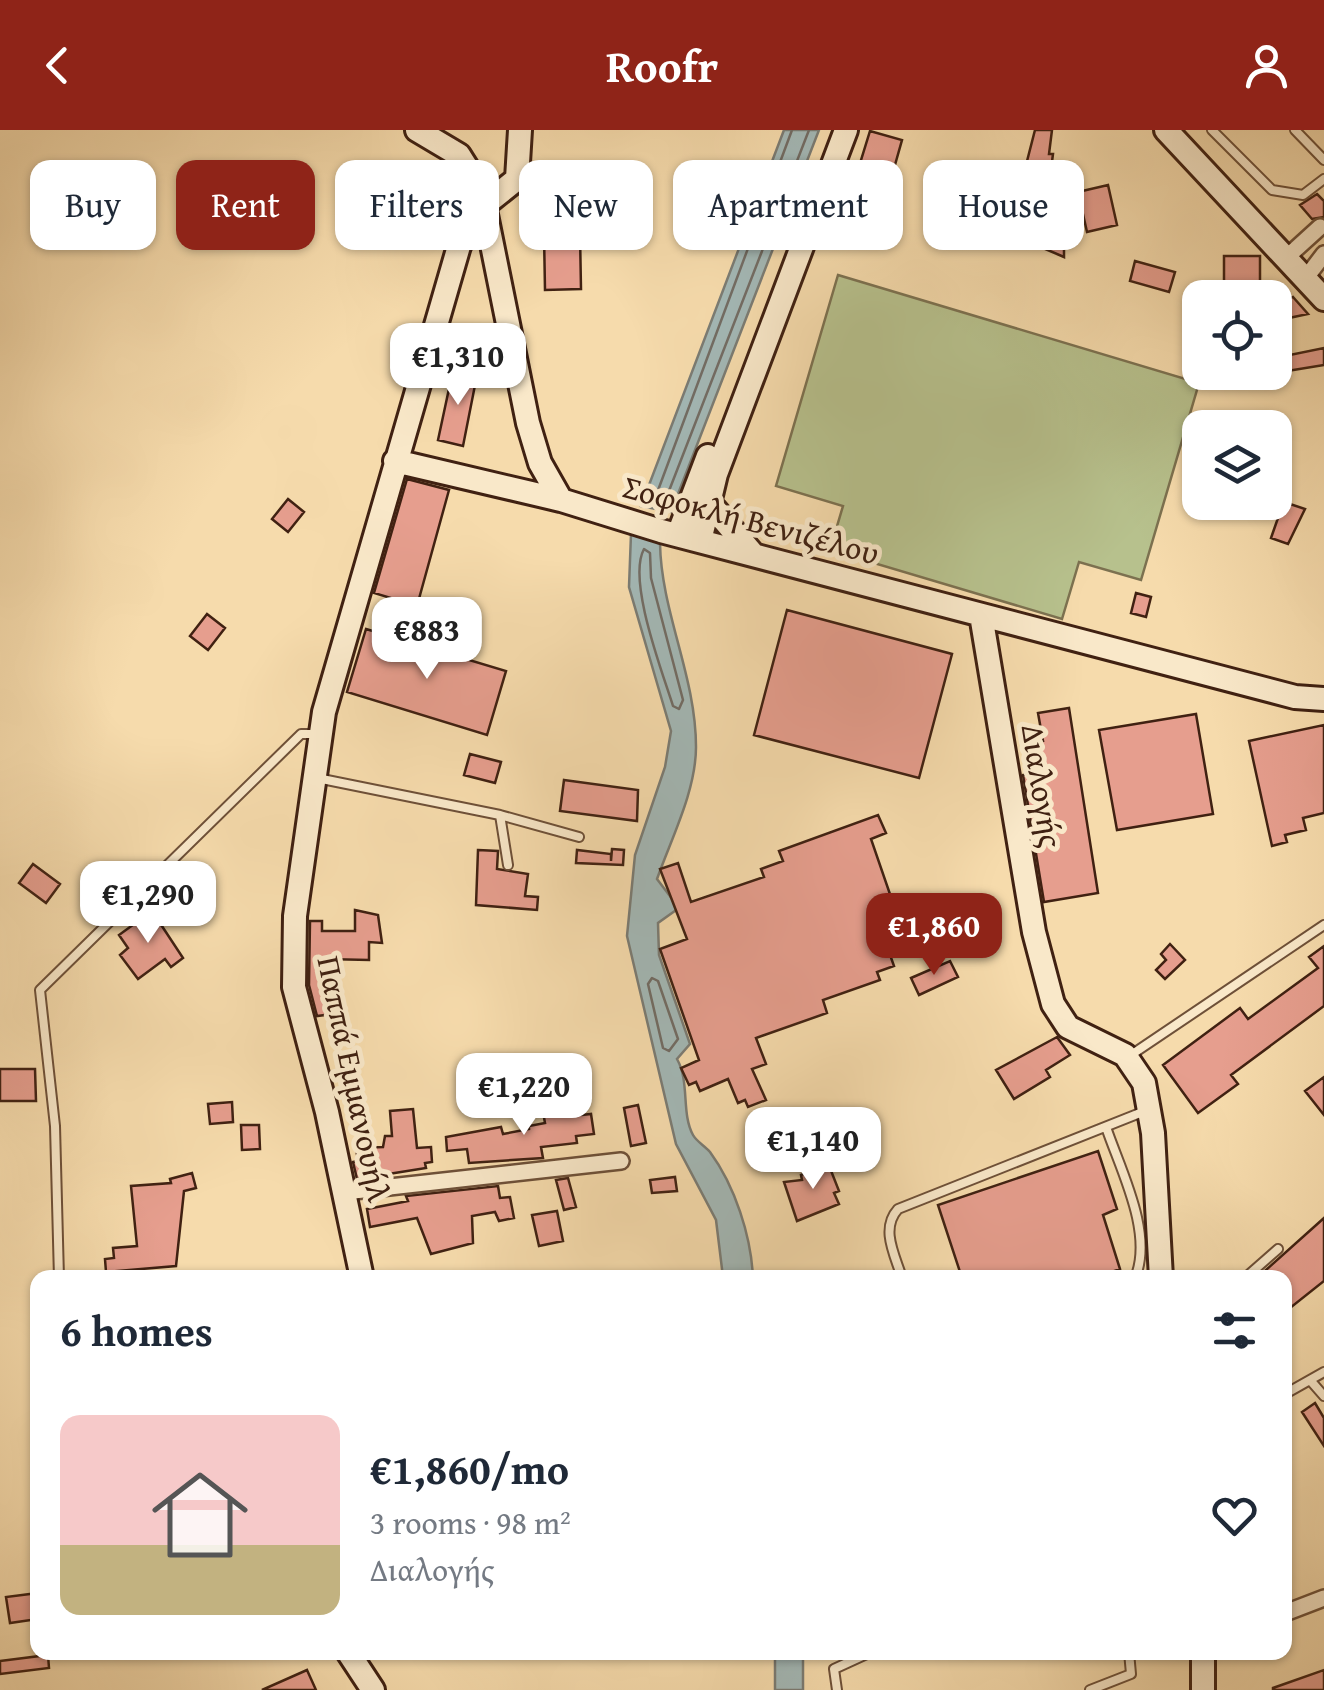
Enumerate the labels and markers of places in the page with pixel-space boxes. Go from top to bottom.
pin: €1,310 [377,323,539,408]
pin: €883 [368,597,486,682]
pin: €1,290 [67,861,229,946]
pin: €1,860 [853,893,1015,978]
pin: €1,220 [443,1053,605,1138]
pin: €1,140 [732,1107,894,1192]

